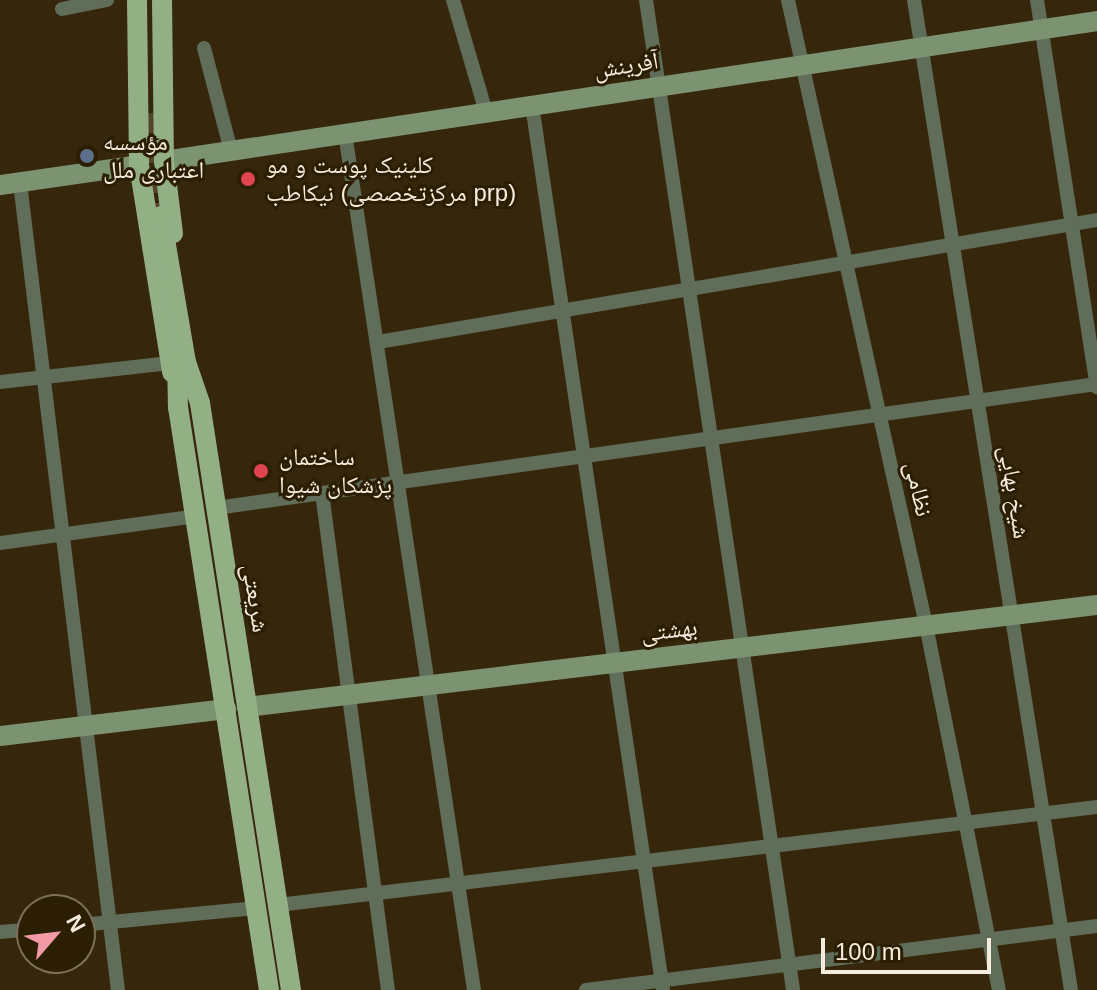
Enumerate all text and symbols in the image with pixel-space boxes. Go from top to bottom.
street label: آفرینش [592,46,660,84]
place label: مؤسسه اعتباری ملل [103,128,204,184]
marker: مؤسسه اعتباری ملل [78,147,96,165]
place label: کلینیک پوست و مو نیکاطب (مرکزتخصصی prp) [266,151,516,207]
marker: کلینیک پوست و مو نیکاطب (مرکزتخصصی prp) [237,168,259,190]
place label: ساختمان پزشکان شیوا [279,443,392,499]
street label: شیخ بهایی [993,444,1037,540]
street label: نظامی [899,459,939,519]
marker: ساختمان پزشکان شیوا [250,460,272,482]
street label: شریعتی [236,562,276,634]
street label: بهشتی [639,612,699,648]
north arrow [16,894,96,974]
text: N [61,911,91,936]
scale bar [825,922,995,972]
text: 100 m [835,938,902,965]

